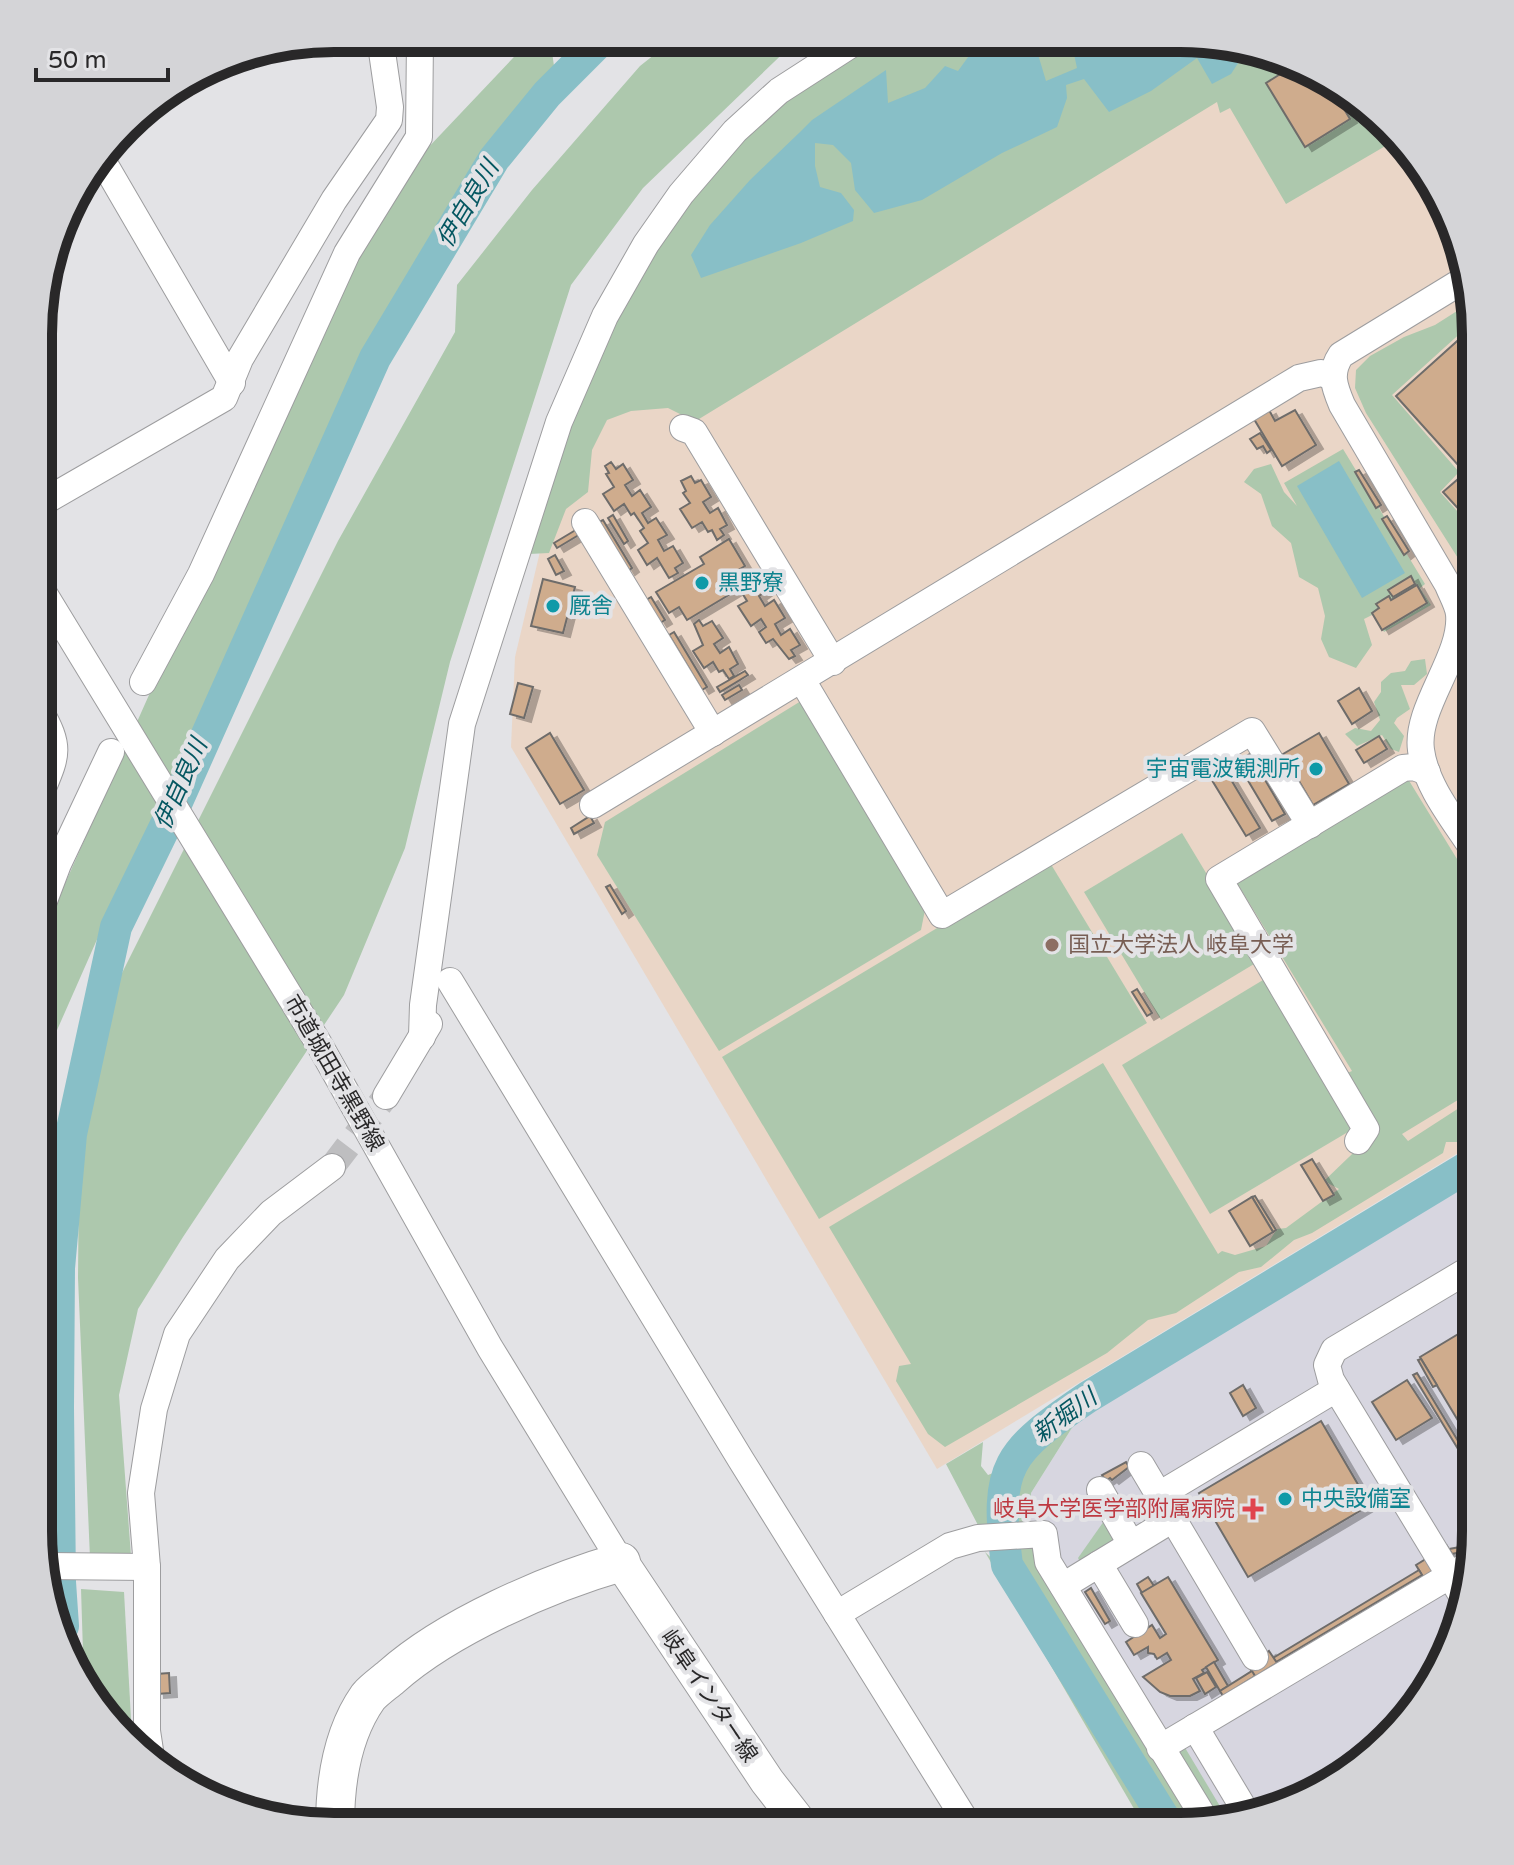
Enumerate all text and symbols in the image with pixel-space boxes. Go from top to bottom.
scale bar [36,32,168,82]
text: 50 m [48,46,106,75]
water label: 伊自良川 [431,153,507,253]
place label: 黒野寮 [718,570,784,596]
marker: 黒野寮 [693,574,711,592]
place label: 厩舎 [569,593,613,619]
marker: 厩舎 [544,597,562,615]
water label: 伊自良川 [148,732,215,834]
place label: 宇宙電波観測所 [1146,756,1300,782]
marker: 宇宙電波観測所 [1307,760,1325,778]
place label: 国立大学法人 岐阜大学 [1068,932,1294,958]
marker: 国立大学法人 岐阜大学 [1043,936,1061,954]
street label: 市道城田寺黒野線 [279,990,389,1156]
water label: 新堀川 [1027,1381,1105,1449]
place label: 中央設備室 [1301,1486,1411,1512]
marker: 中央設備室 [1276,1490,1294,1508]
place label: 岐阜大学医学部附属病院 [993,1496,1235,1522]
marker: 岐阜大学医学部附属病院 [1242,1498,1264,1520]
street label: 岐阜インター線 [655,1625,763,1767]

